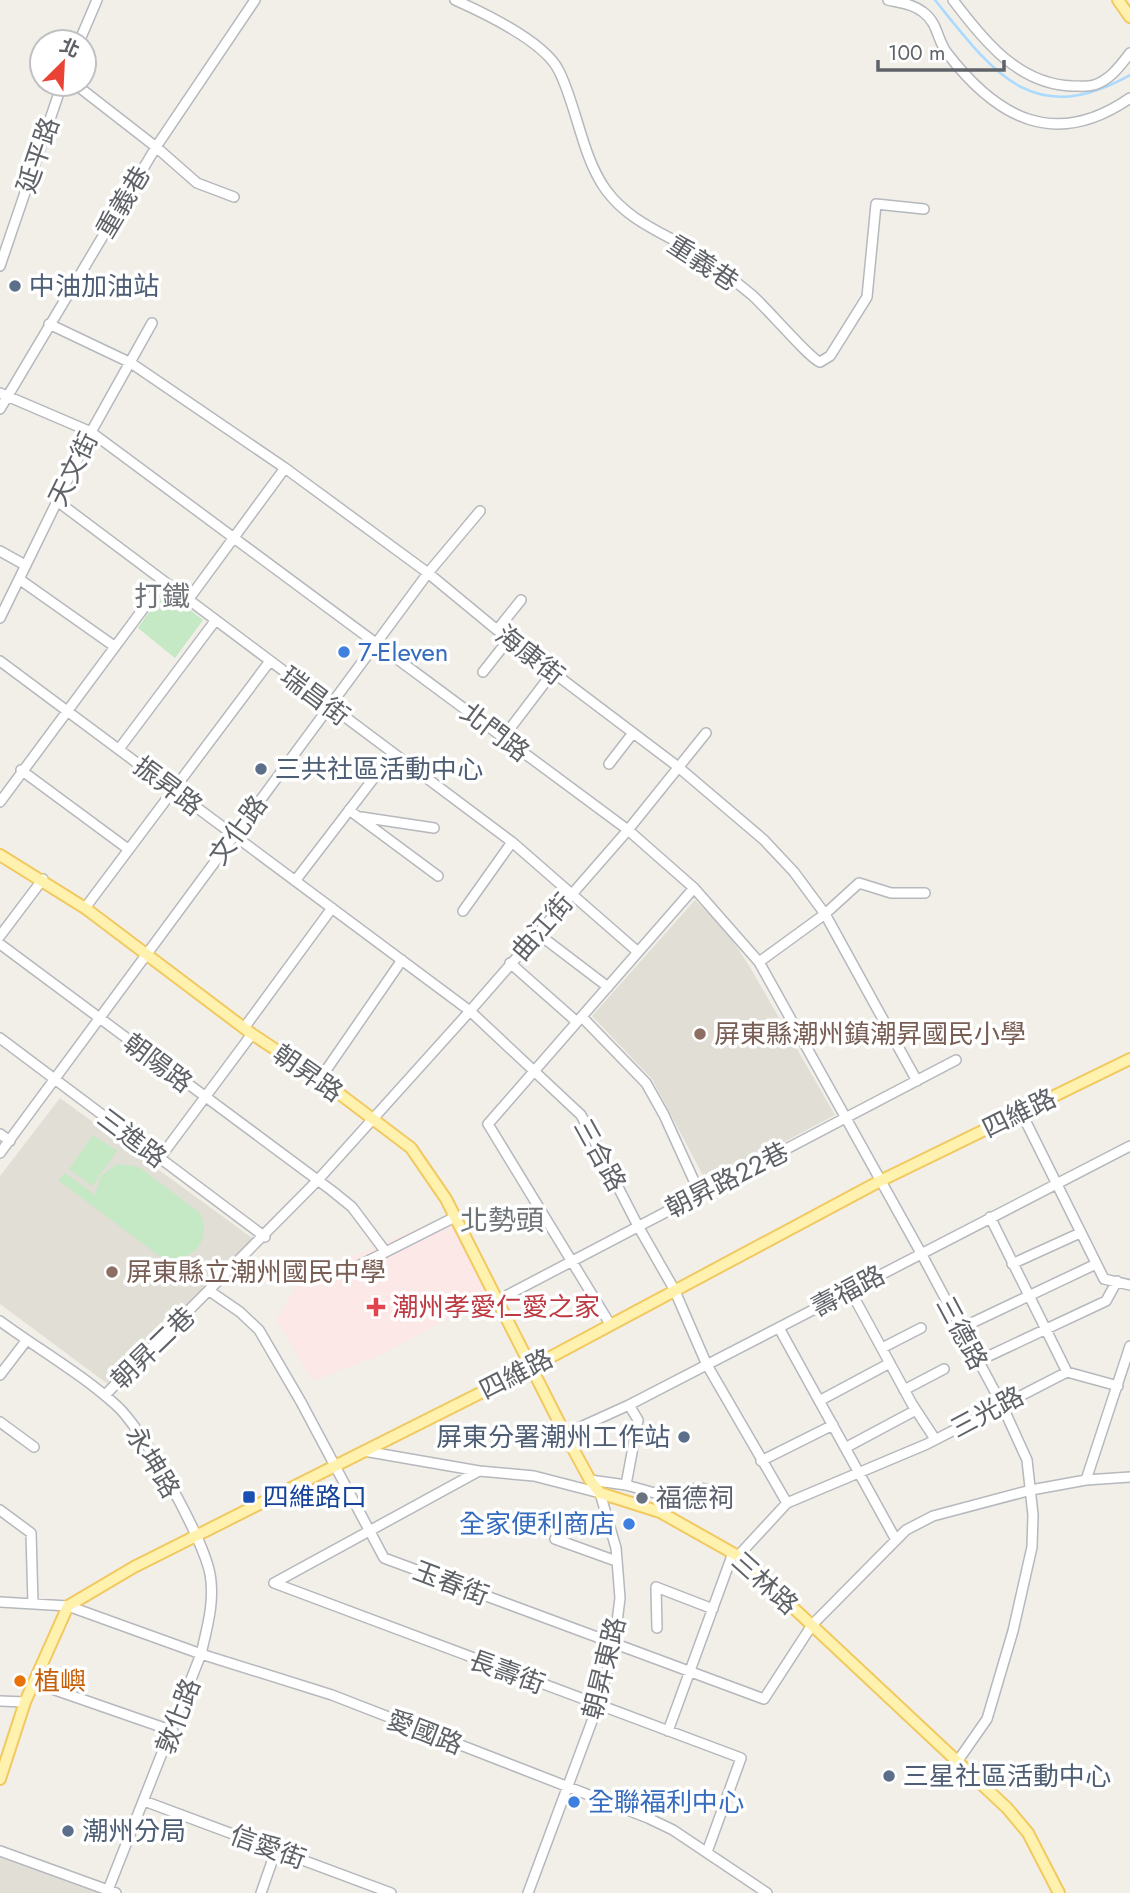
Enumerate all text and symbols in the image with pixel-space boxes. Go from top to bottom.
north arrow [28,28,98,98]
scale bar [878,28,1004,72]
text: 北 [56,32,84,64]
text: 100 m [888,38,945,68]
street label: 延平路 [7,112,69,198]
street label: 重義巷 [87,159,159,245]
street label: 重義巷 [660,226,746,300]
place label: 中油加油站 [29,267,159,305]
marker: 中油加油站 [7,278,23,294]
street label: 天文街 [39,426,107,512]
district label: 打鐵 [134,576,190,617]
street label: 海康街 [488,616,572,694]
place label: 7-Eleven [358,633,448,671]
marker: 7-Eleven [336,644,352,660]
street label: 瑞昌街 [272,657,358,735]
street label: 北門路 [452,693,538,771]
street label: 振昇路 [125,747,211,825]
place label: 三共社區活動中心 [275,750,483,788]
marker: 三共社區活動中心 [253,761,269,777]
street label: 文化路 [200,787,276,873]
street label: 曲江街 [502,885,582,969]
place label: 屏東縣潮州鎮潮昇國民小學 [714,1015,1026,1053]
street label: 朝陽路 [115,1024,201,1102]
marker: 屏東縣潮州鎮潮昇國民小學 [692,1026,708,1042]
street label: 朝昇路 [265,1035,351,1111]
street label: 四維路 [976,1079,1062,1147]
street label: 三進路 [89,1099,175,1177]
street label: 三合路 [564,1112,636,1198]
street label: 朝昇路22巷 [659,1133,795,1227]
district label: 北勢頭 [460,1200,544,1241]
place label: 屏東縣立潮州國民中學 [126,1253,386,1291]
street label: 壽福路 [805,1256,891,1326]
marker: 屏東縣立潮州國民中學 [104,1264,120,1280]
place label: 潮州孝愛仁愛之家 [392,1288,600,1326]
street label: 三德路 [927,1290,997,1376]
marker: 潮州孝愛仁愛之家 [366,1297,386,1317]
street label: 朝昇二巷 [102,1298,204,1398]
street label: 四維路 [473,1339,559,1409]
street label: 三光路 [944,1377,1030,1447]
place label: 屏東分署潮州工作站 [436,1418,670,1456]
street label: 永坤路 [117,1419,189,1505]
marker: 屏東分署潮州工作站 [676,1429,692,1445]
place label: 四維路口 [263,1478,367,1516]
place label: 福德祠 [656,1479,734,1517]
marker: 四維路口 [241,1489,257,1505]
marker: 福德祠 [634,1490,650,1506]
place label: 全家便利商店 [459,1505,615,1543]
marker: 全家便利商店 [621,1516,637,1532]
street label: 三林路 [723,1543,807,1623]
street label: 玉春街 [408,1551,494,1615]
street label: 朝昇東路 [573,1613,635,1723]
street label: 長壽街 [464,1641,550,1703]
place label: 植嶼 [34,1662,86,1700]
marker: 植嶼 [12,1673,28,1689]
street label: 敦化路 [146,1673,210,1759]
street label: 愛國路 [382,1700,468,1764]
place label: 三星社區活動中心 [903,1757,1111,1795]
marker: 三星社區活動中心 [881,1768,897,1784]
place label: 全聯福利中心 [588,1783,744,1821]
marker: 全聯福利中心 [566,1794,582,1810]
place label: 潮州分局 [82,1812,186,1850]
street label: 信愛街 [225,1816,311,1878]
marker: 潮州分局 [60,1823,76,1839]

